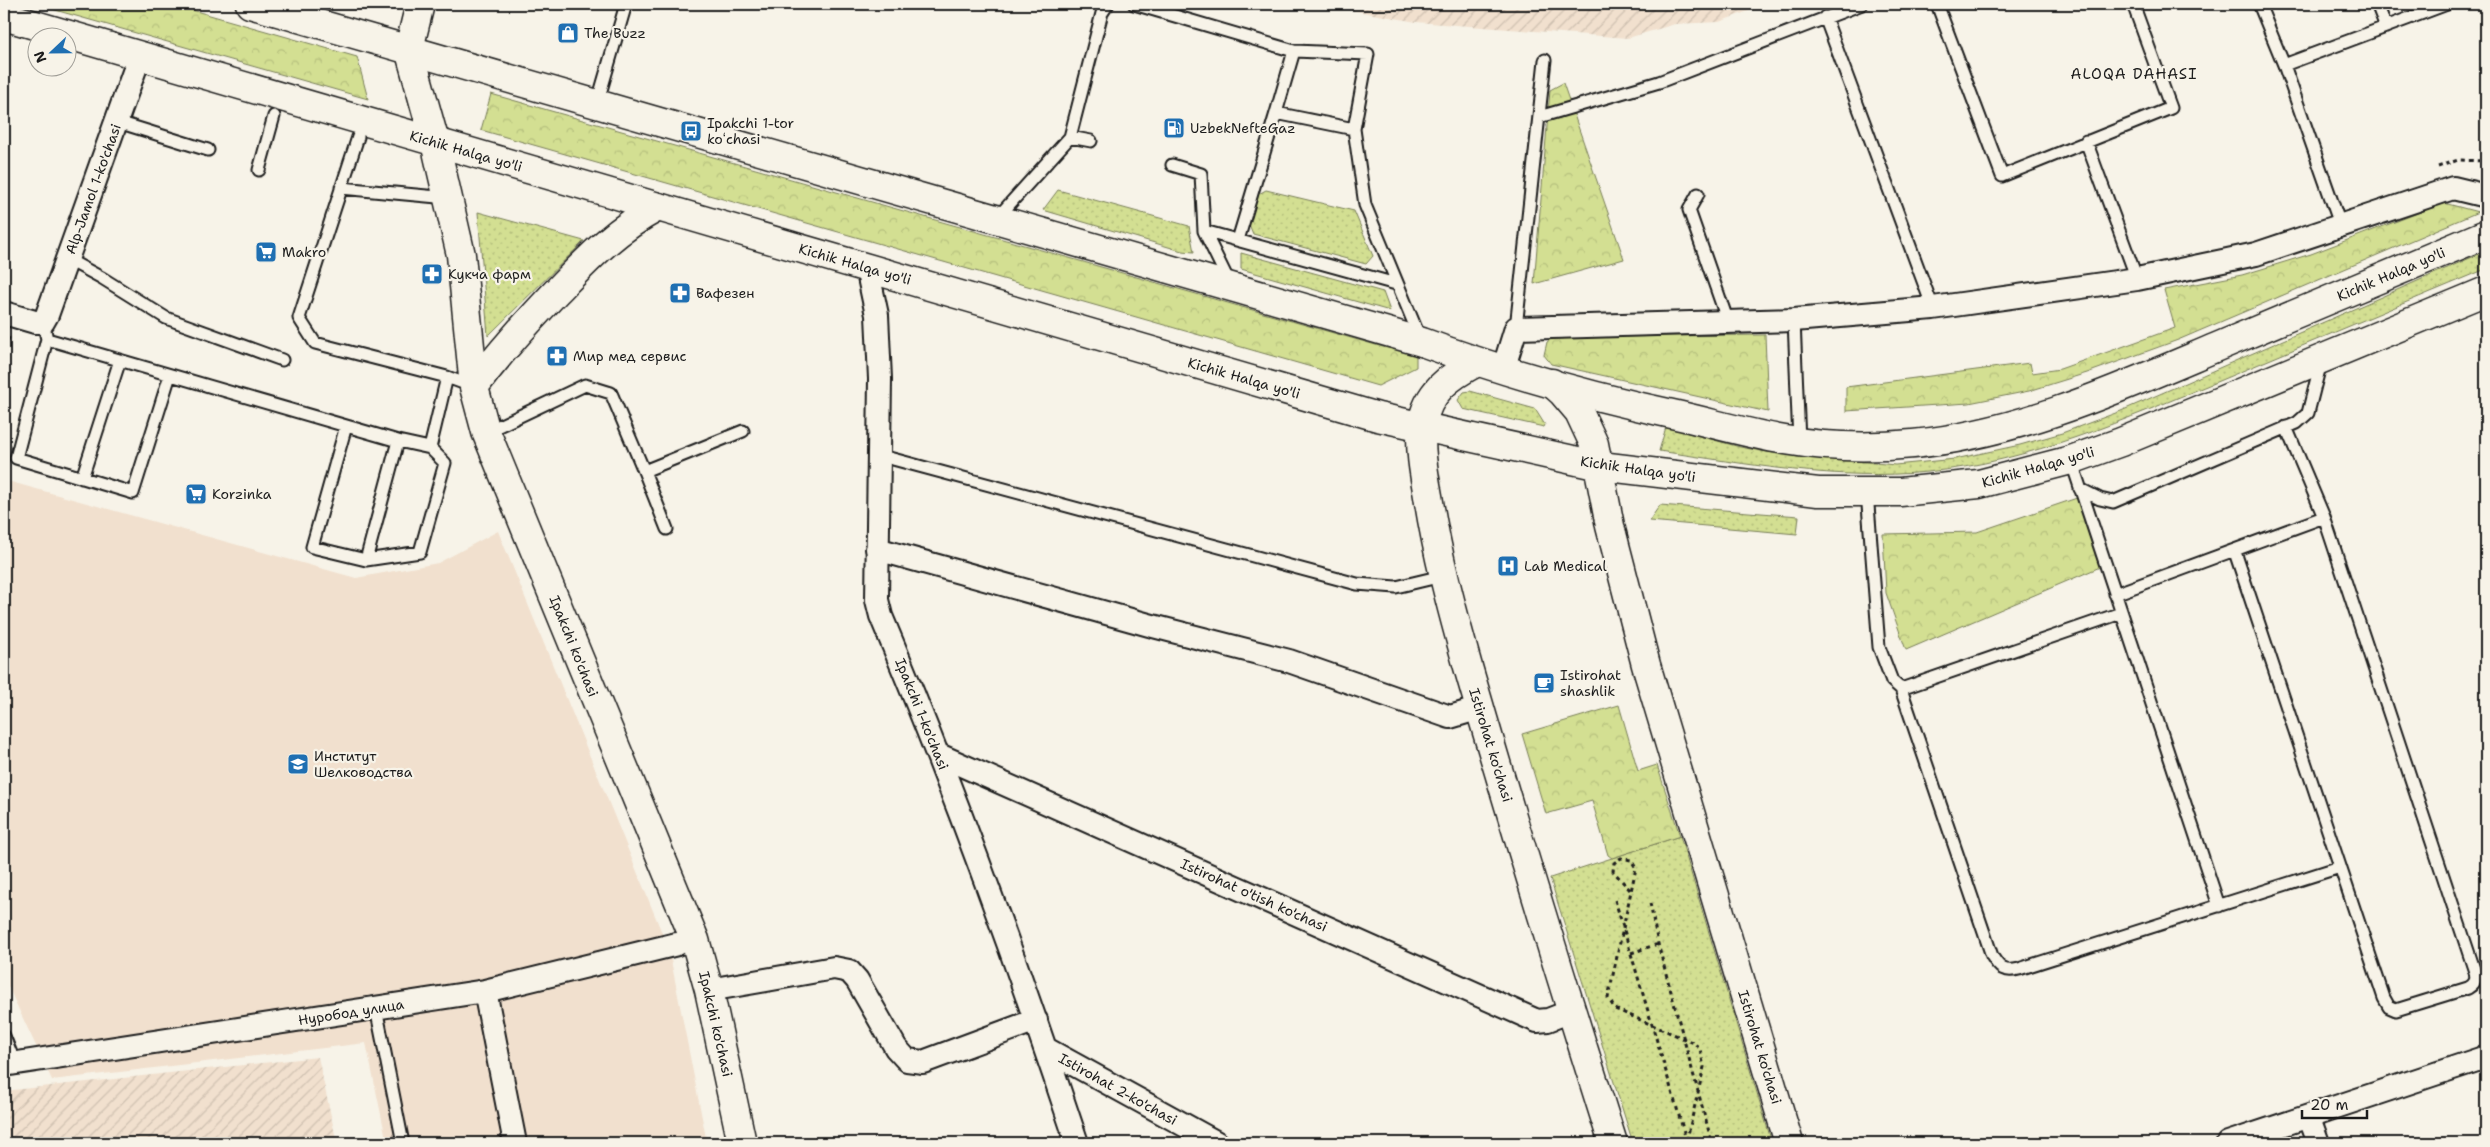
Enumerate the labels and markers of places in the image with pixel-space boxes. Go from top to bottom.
shop icon: The Buzz [556,21,580,45]
place label: The Buzz [584,24,646,42]
place label: Ipakchi 1-tor koʻchasi [707,114,795,148]
fuel station icon: UzbekNefteGaz [1162,116,1186,140]
bus stop icon: Ipakchi 1-tor koʻchasi [679,119,703,143]
place label: UzbekNefteGaz [1190,119,1295,137]
supermarket icon: Makro [254,240,278,264]
place label: Makro [282,243,326,261]
pharmacy icon: Кукча фарм [420,262,444,286]
place label: Кукча фарм [448,265,531,283]
pharmacy icon: Вафезен [668,281,692,305]
place label: Вафезен [696,284,755,302]
pharmacy icon: Мир мед сервис [545,344,569,368]
place label: Мир мед сервис [573,347,686,365]
supermarket icon: Korzinka [184,482,208,506]
place label: Korzinka [212,485,272,503]
hospital icon: Lab Medical [1496,554,1520,578]
place label: Lab Medical [1524,557,1607,575]
place label: Istirohat shashlik [1560,666,1621,700]
cafe icon: Istirohat shashlik [1532,671,1556,695]
place label: Институт Шелководства [314,747,413,781]
school or university icon: Институт Шелководства [286,752,310,776]

